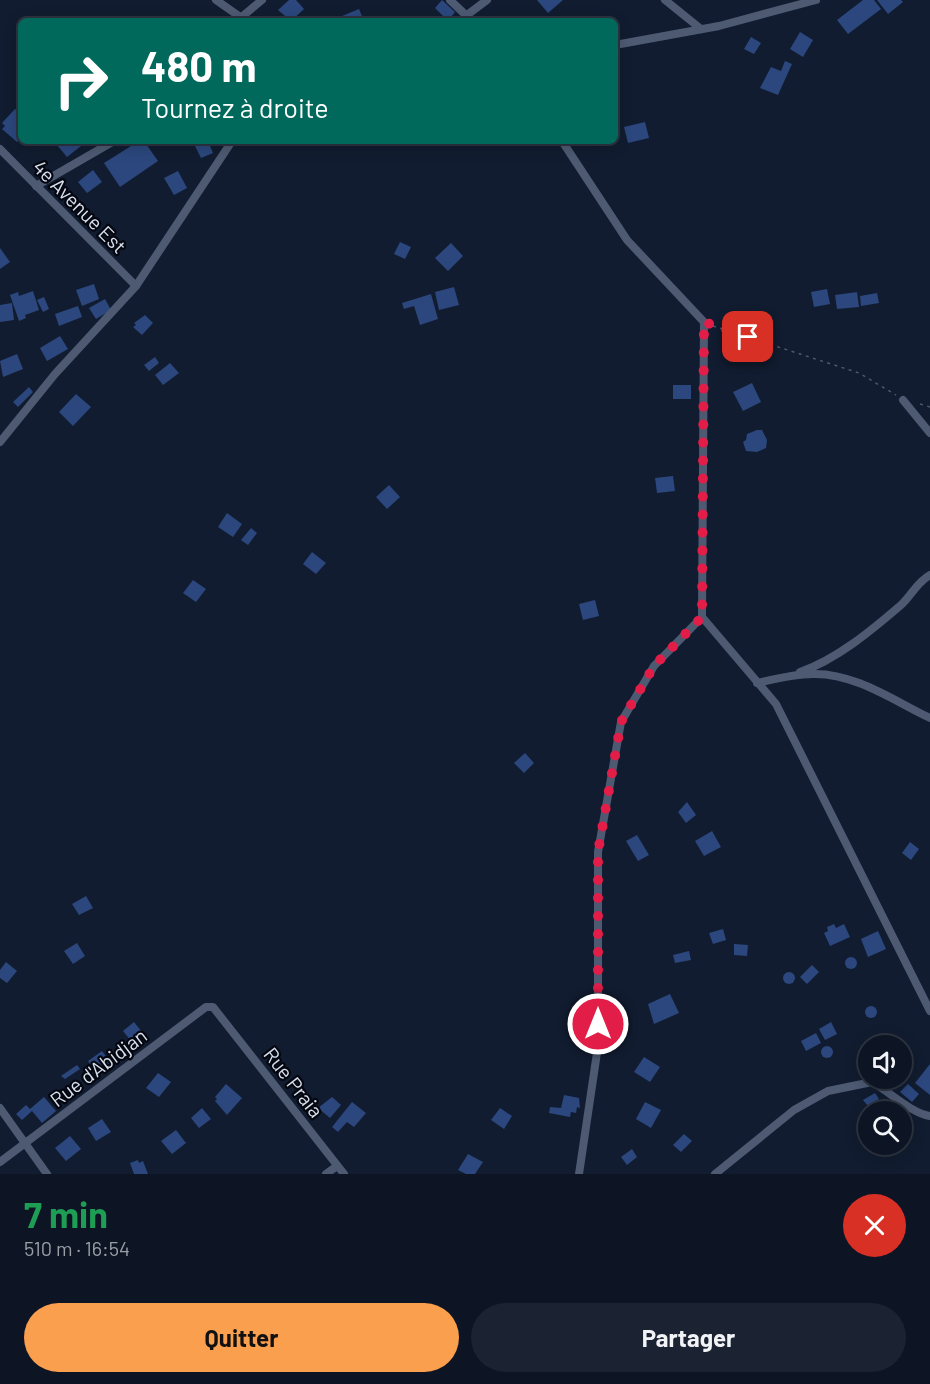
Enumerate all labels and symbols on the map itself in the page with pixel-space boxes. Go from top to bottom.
street label: 4e Avenue Est [28,154,132,258]
pin [722,311,773,362]
position arrow [566,992,630,1056]
street label: Rue d'Abidjan [45,1023,151,1111]
street label: Rue Praia [259,1042,329,1122]

